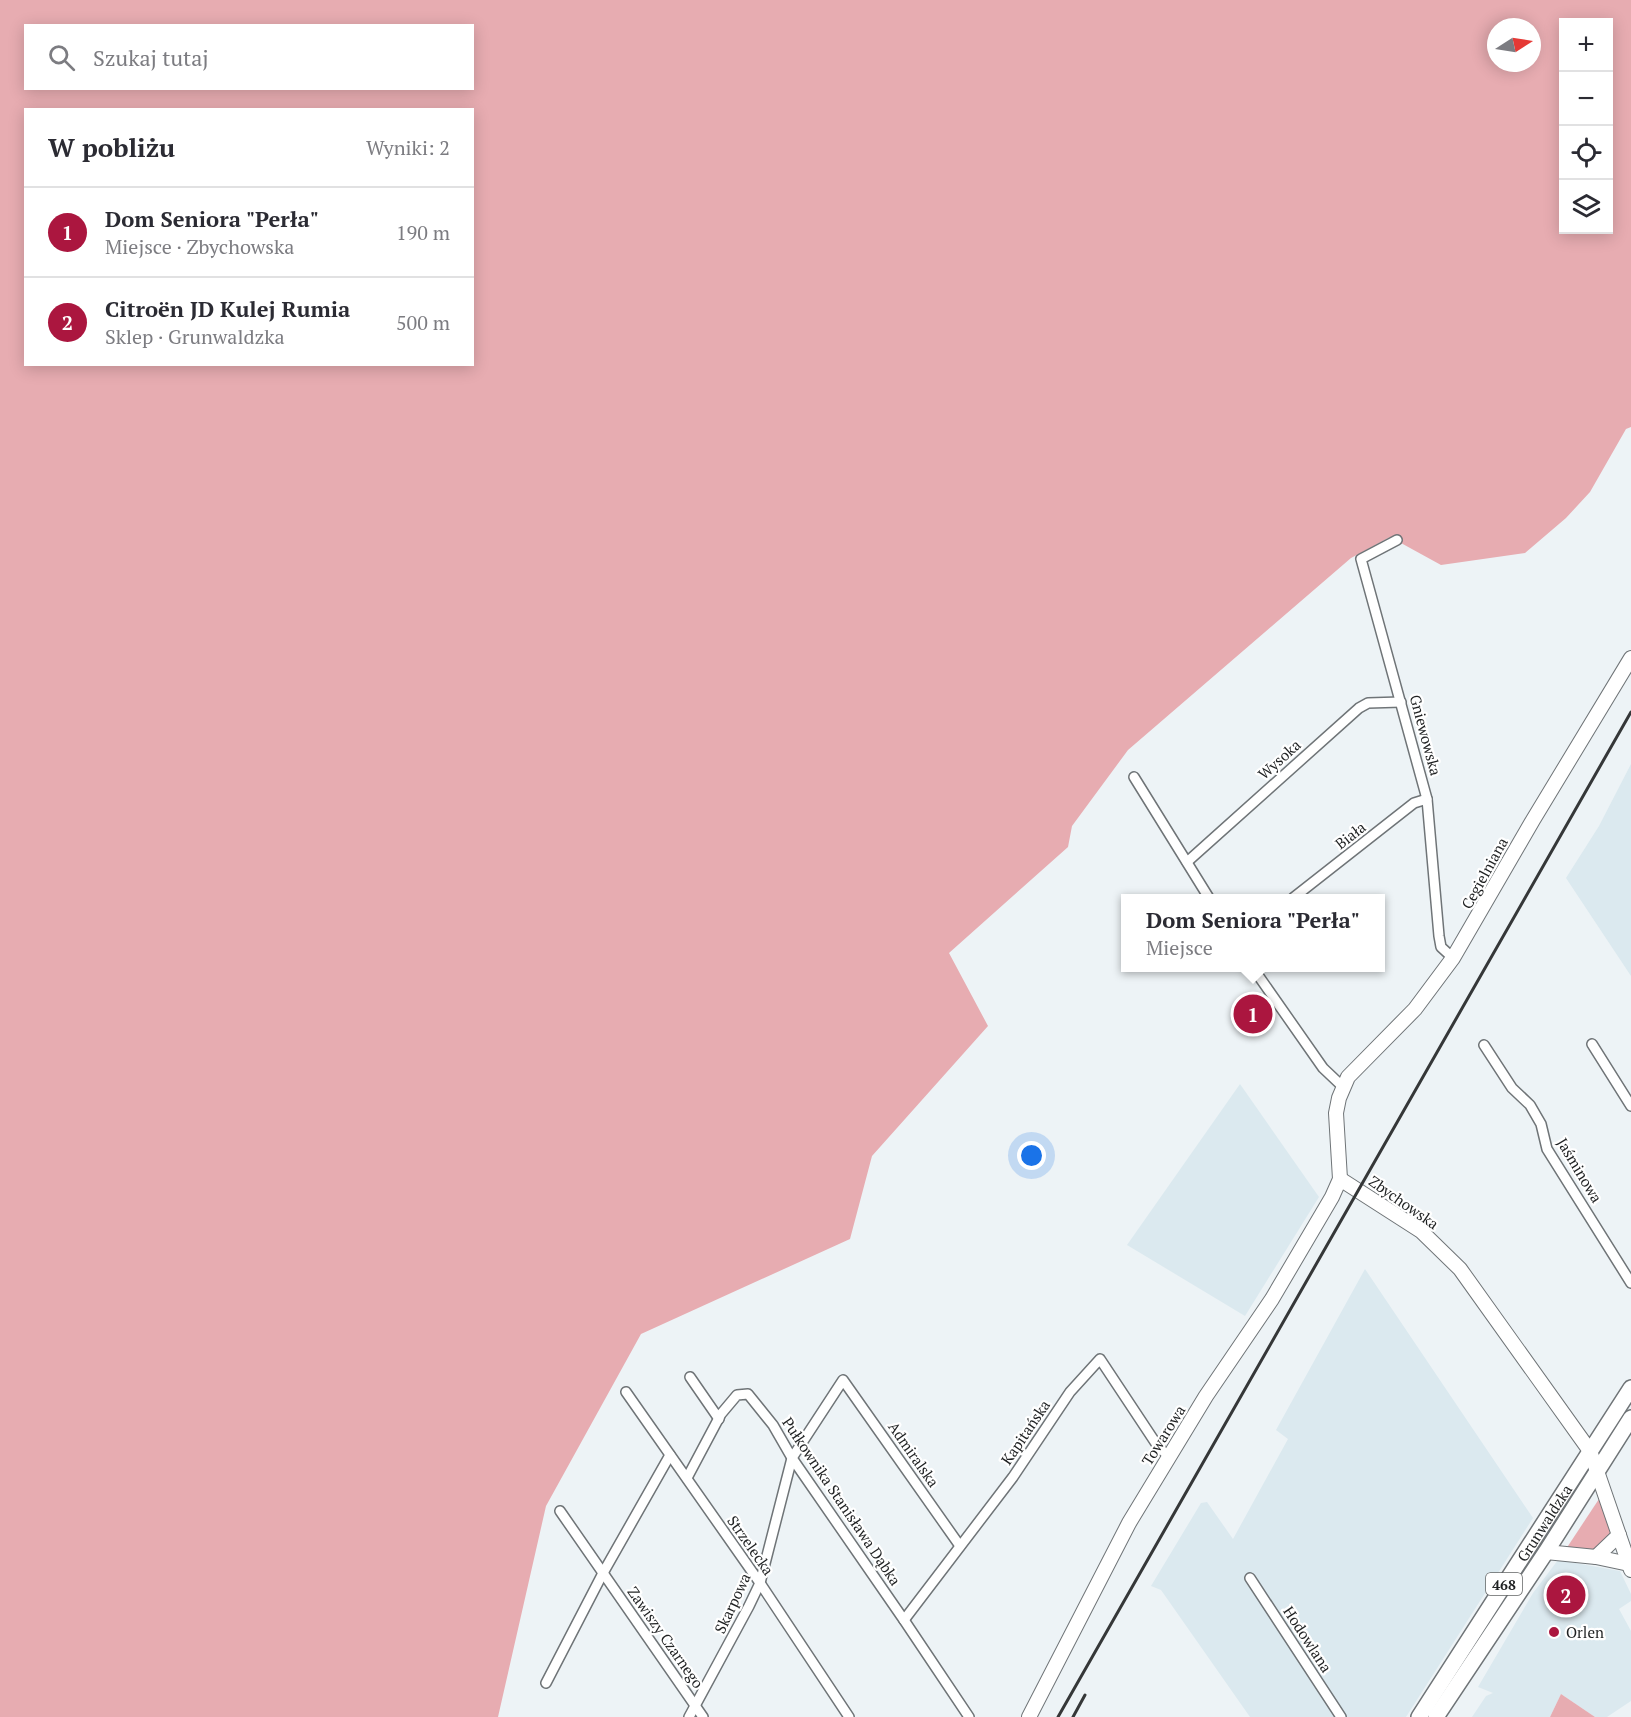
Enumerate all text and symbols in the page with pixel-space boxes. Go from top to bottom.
north arrow [1487,18,1541,72]
map controls [1559,18,1613,234]
button: + [1559,18,1613,72]
search box [24,24,474,90]
icon: search [45,41,78,74]
text: Szukaj tutaj [93,43,209,72]
button: − [1559,72,1613,126]
button: locate [1559,126,1613,180]
text: W pobliżu [48,130,175,164]
text: Wyniki: 2 [366,134,450,161]
button: layers [1559,180,1613,234]
text: Dom Seniora "Perła" [105,204,319,233]
text: 1 [62,219,73,246]
text: 190 m [396,219,450,246]
text: Miejsce · Zbychowska [105,233,294,260]
text: Citroën JD Kulej Rumia [105,294,350,323]
text: 2 [62,309,73,336]
text: 500 m [396,309,450,336]
text: Sklep · Grunwaldzka [105,323,285,350]
street label: Gniewowska [1406,692,1446,778]
street label: Wysoka [1253,734,1305,783]
street label: Biała [1331,816,1370,853]
street label: Cegielniana [1456,833,1512,912]
popup [1121,894,1385,972]
text: Dom Seniora "Perła" [1146,905,1360,934]
text: Miejsce [1146,934,1213,961]
pin: 1 [1234,992,1272,1036]
street label: Jaśminowa [1553,1134,1607,1206]
your location [1017,1141,1046,1170]
street label: Zbychowska [1365,1171,1443,1234]
street label: Kapitańska [996,1395,1054,1468]
street label: Towarowa [1137,1401,1190,1469]
street label: Pułkownika Stanisława Dąbka [778,1413,906,1589]
street label: Admiralska [884,1417,944,1491]
street label: Grunwaldzka [1512,1480,1576,1565]
street label: Strzelecka [723,1511,779,1579]
street label: Skarpowa [709,1569,755,1636]
pin: 2 [1546,1572,1586,1618]
road number: 468 [1486,1573,1522,1595]
street label: Zawiszy Czarnego [623,1582,709,1692]
street label: Hodowlana [1279,1602,1337,1676]
place label: Orlen [1566,1622,1604,1642]
marker: Orlen [1547,1625,1561,1639]

